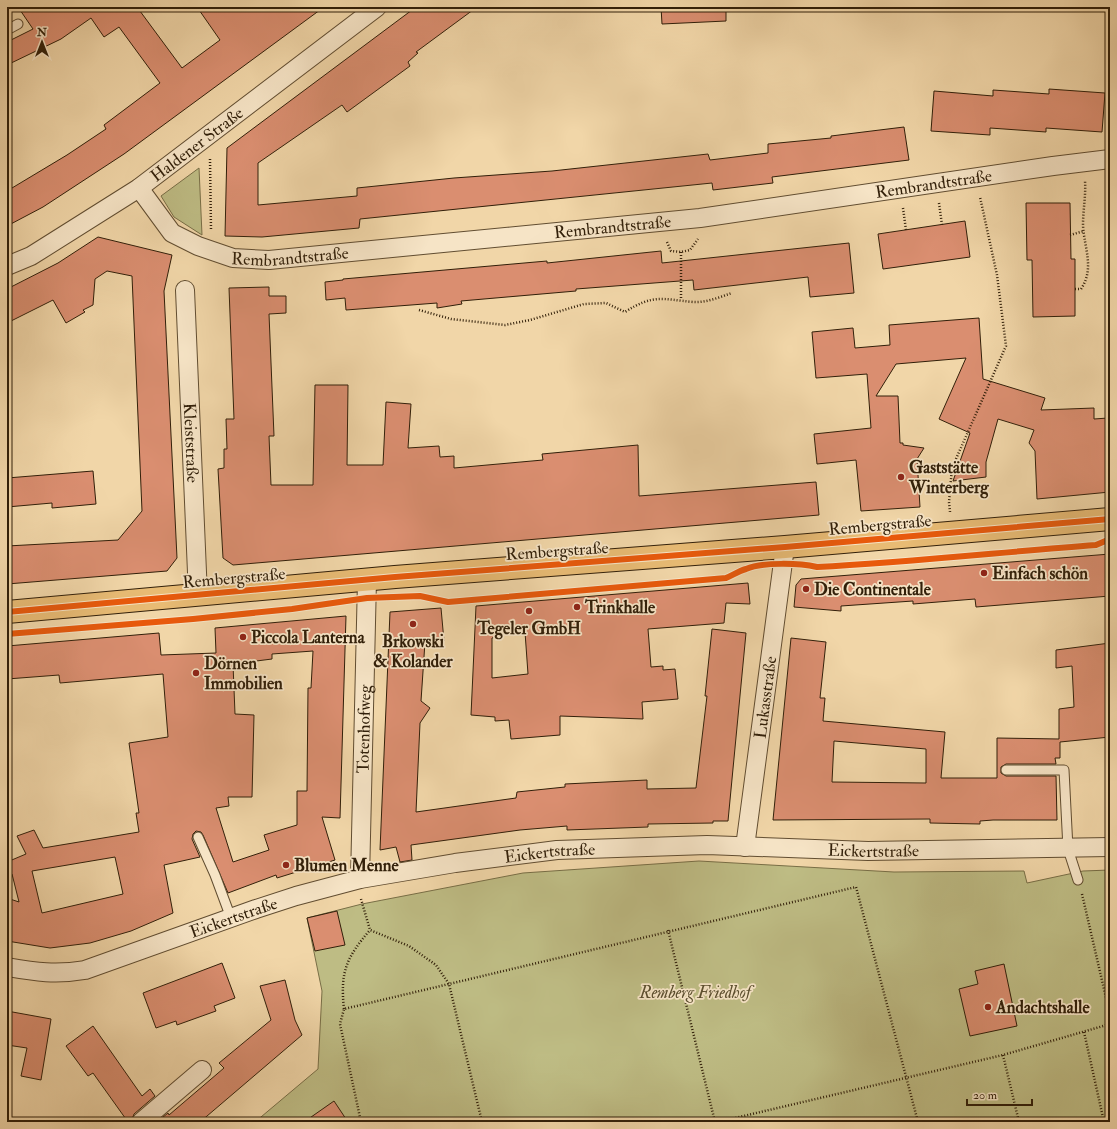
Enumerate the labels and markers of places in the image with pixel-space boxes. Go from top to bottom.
place label: Gaststätte Winterberg [908,457,989,499]
marker: Gaststätte Winterberg [896,472,906,482]
place label: Einfach schön [992,563,1088,584]
marker: Einfach schön [979,568,989,578]
place label: Die Continentale [814,579,932,600]
marker: Die Continentale [801,584,811,594]
place label: Trinkhalle [584,597,656,618]
marker: Trinkhalle [572,602,582,612]
marker: Tegeler GmbH [524,606,534,616]
place label: Tegeler GmbH [476,618,581,640]
marker: Brkowski & Kolander [408,619,418,629]
place label: Piccola Lanterna [251,627,366,648]
place label: Brkowski & Kolander [373,631,453,672]
marker: Piccola Lanterna [238,632,248,642]
place label: Dörnen Immobilien [204,653,283,694]
marker: Dörnen Immobilien [191,668,201,678]
place label: Blumen Menne [294,855,400,876]
marker: Blumen Menne [281,860,291,870]
place label: Andachtshalle [995,997,1090,1018]
marker: Andachtshalle [983,1002,993,1012]

